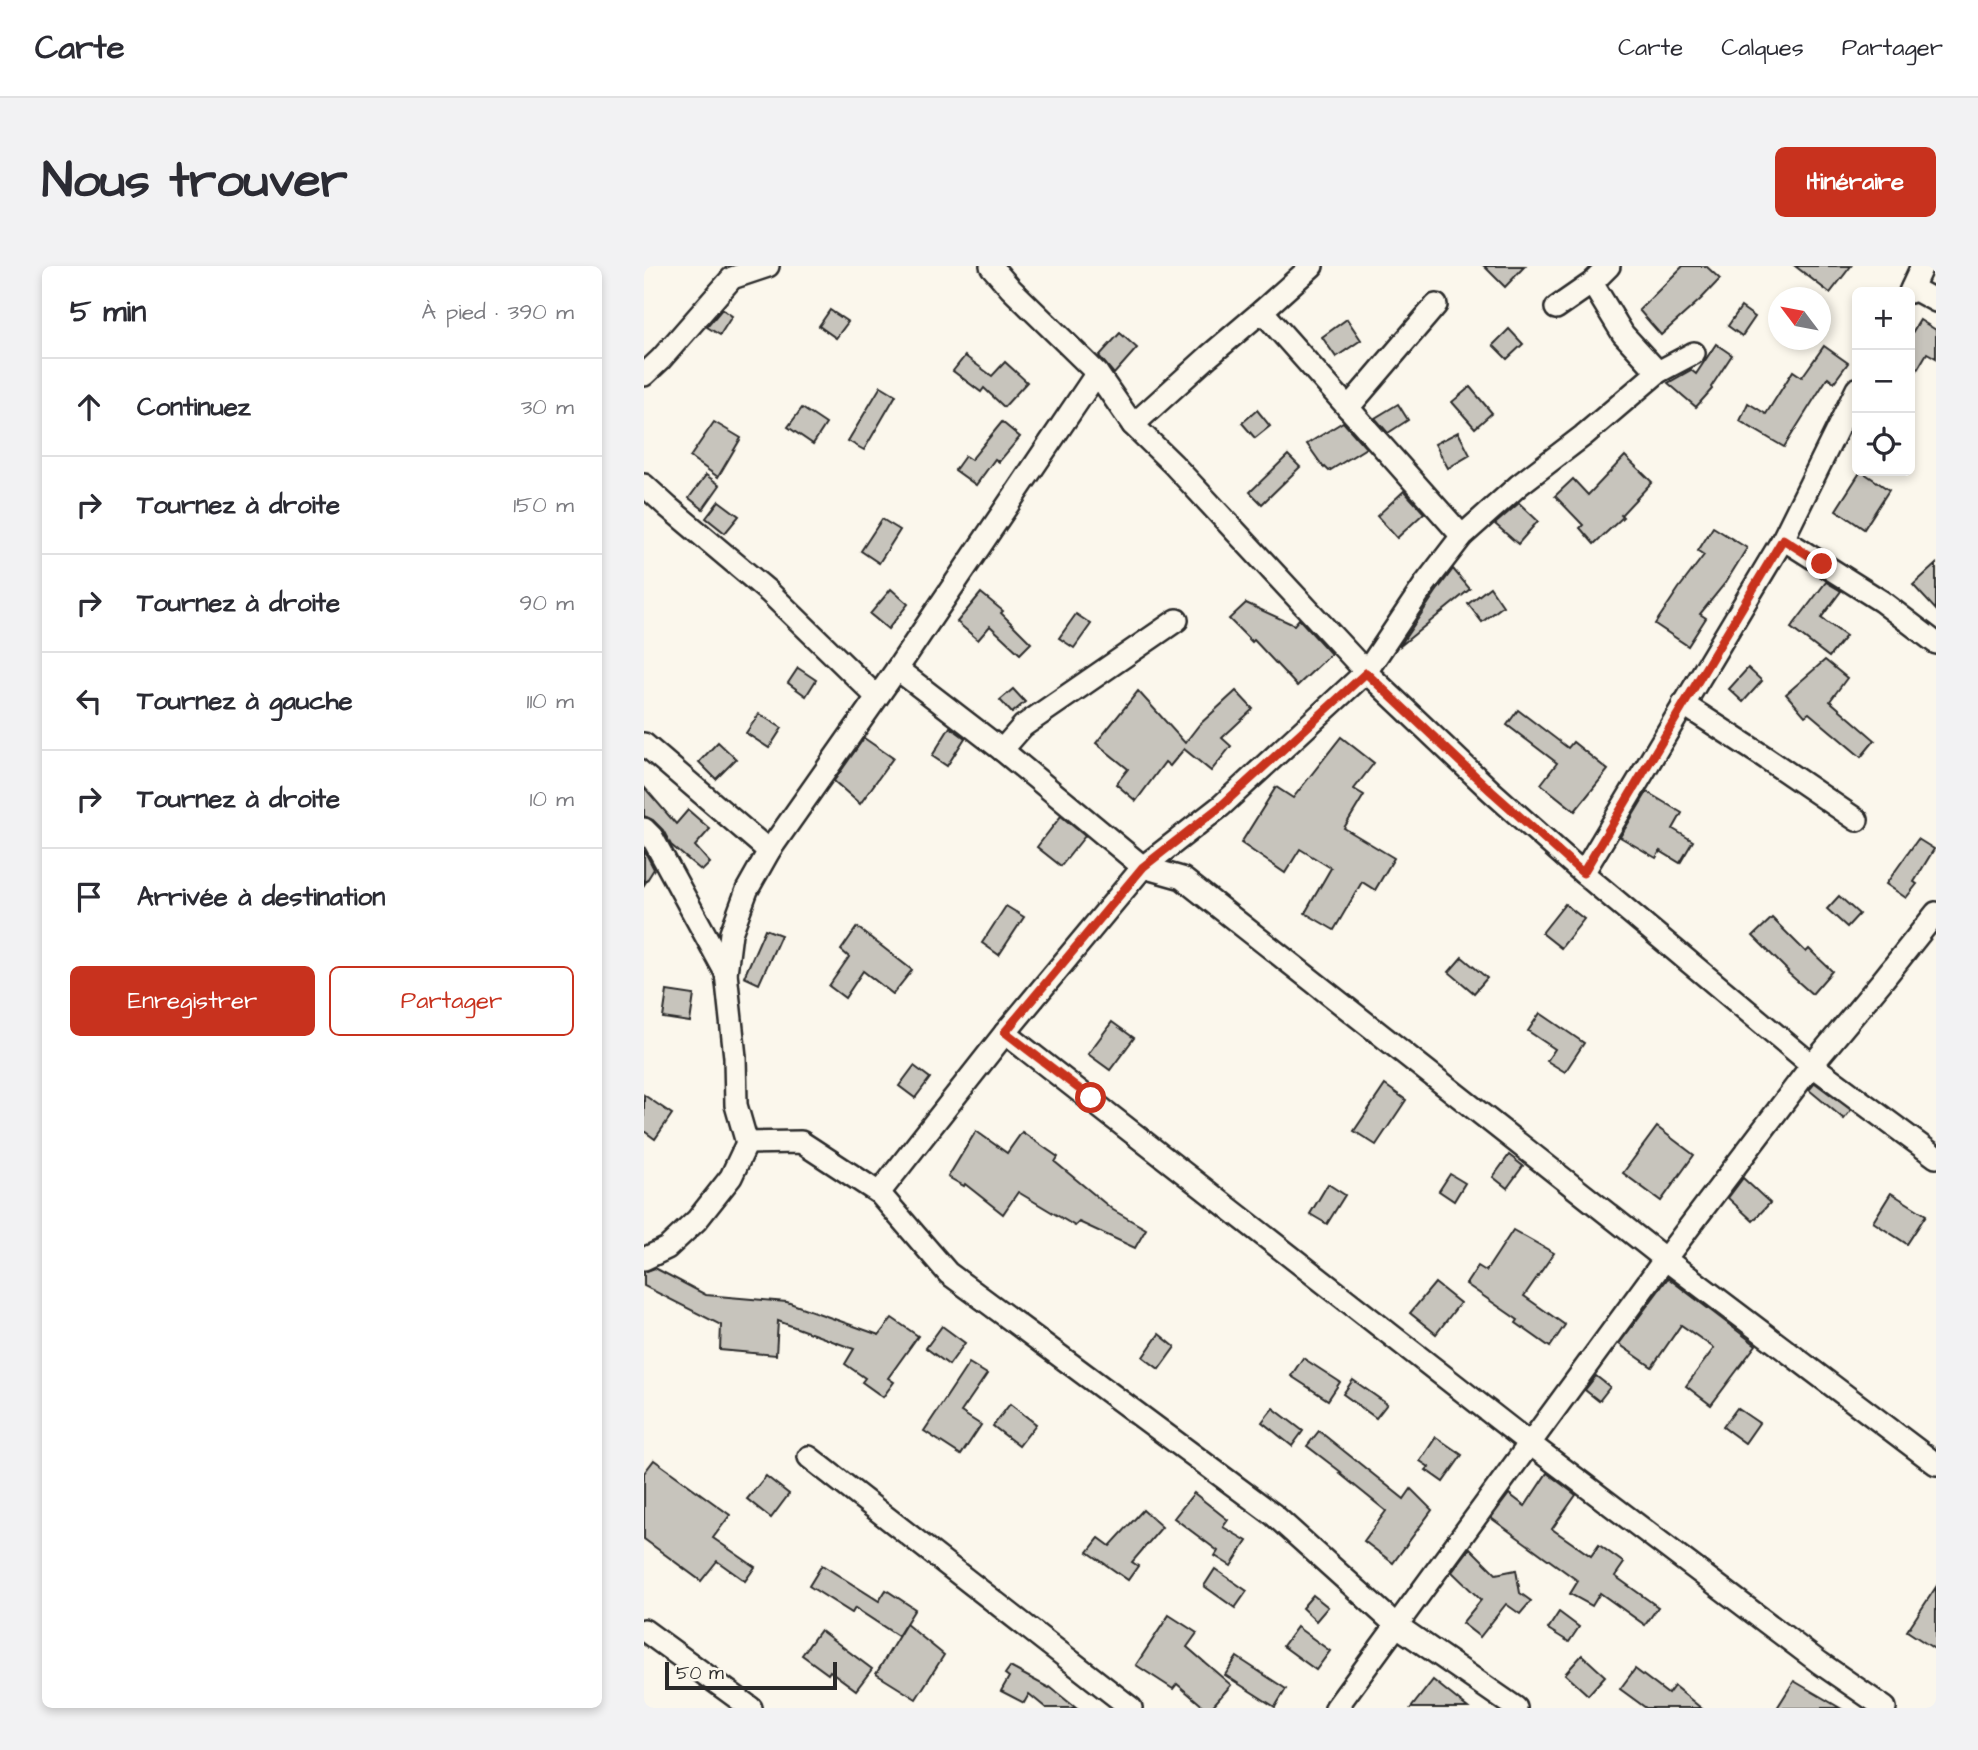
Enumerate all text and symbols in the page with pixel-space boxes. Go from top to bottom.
text: Carte [35,25,125,71]
text: Carte [1618,31,1683,65]
text: Calques [1721,31,1804,65]
text: Partager [1842,31,1943,65]
button: Itinéraire [1775,147,1936,217]
text: Nous trouver [42,148,348,216]
north arrow [1768,287,1831,350]
map controls [1852,287,1915,476]
button: + [1852,287,1915,350]
text: 5 min [70,291,146,333]
text: À pied · 390 m [421,296,574,328]
button: − [1852,350,1915,413]
icon: ahead [70,388,108,426]
text: Continuez [137,389,251,425]
text: 30 m [521,391,574,423]
button: locate [1852,413,1915,476]
icon: right [70,486,108,524]
text: Tournez à droite [137,487,340,523]
text: 150 m [513,489,574,521]
route end [1806,548,1837,579]
icon: right [70,584,108,622]
text: Tournez à droite [137,585,340,621]
text: 90 m [519,587,574,619]
icon: left [70,682,108,720]
text: Tournez à gauche [137,683,353,719]
text: 110 m [526,685,574,717]
icon: right [70,780,108,818]
text: Tournez à droite [137,781,340,817]
text: 10 m [529,783,574,815]
icon: arrive [70,878,108,916]
text: Arrivée à destination [137,879,385,915]
button: Enregistrer [70,966,315,1036]
button: Partager [329,966,574,1036]
route start [1075,1082,1106,1113]
scale bar [665,1659,836,1691]
text: 50 m [676,1660,724,1687]

